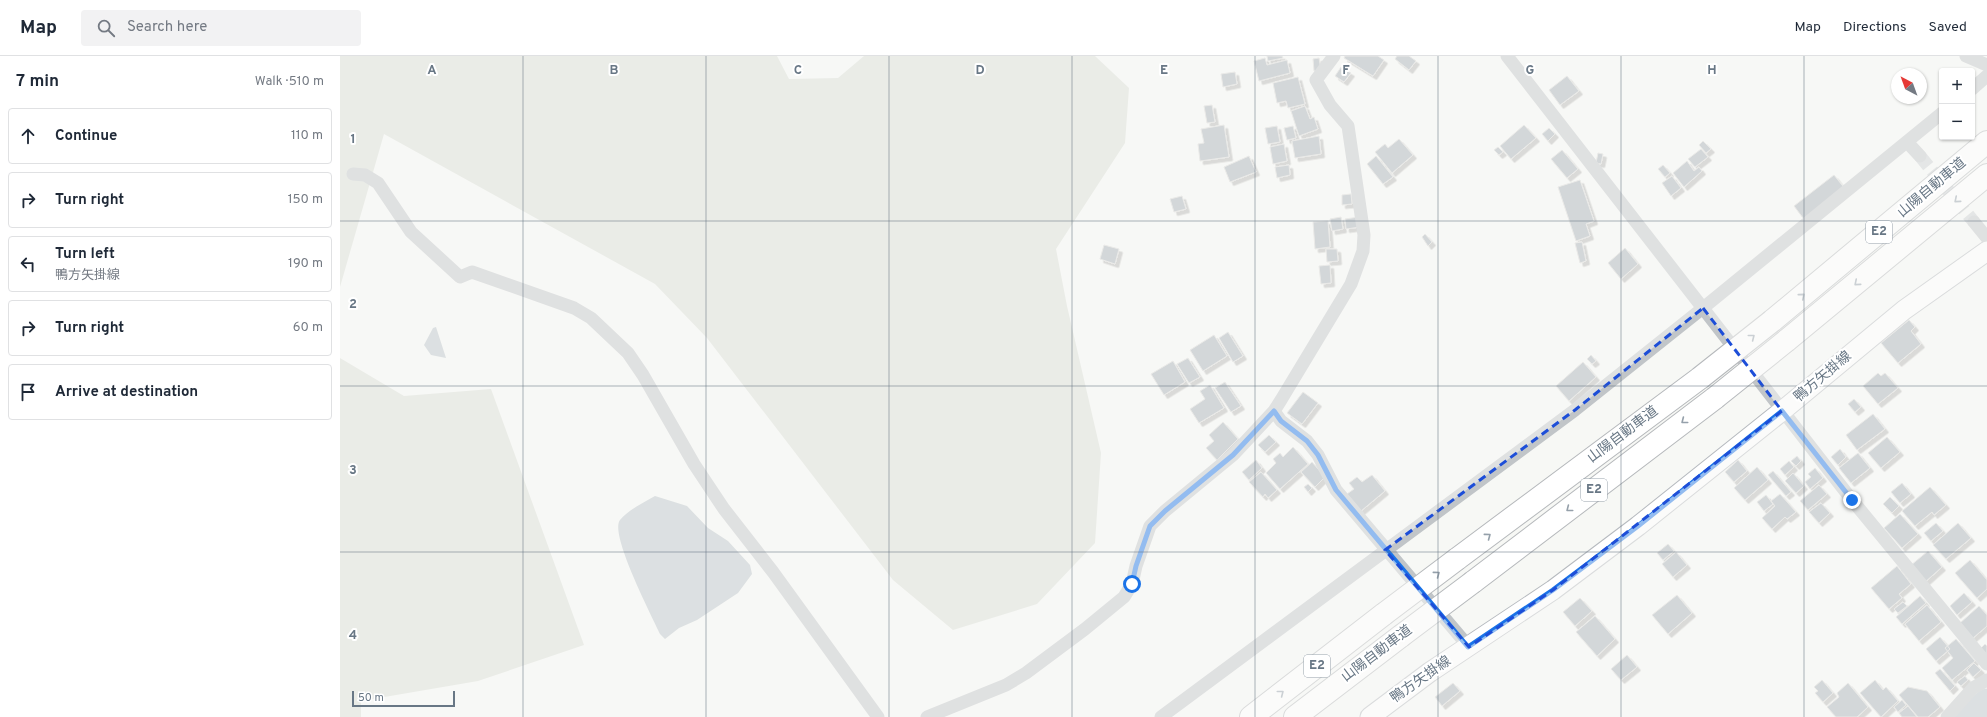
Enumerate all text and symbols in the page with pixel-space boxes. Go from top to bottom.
search box [81,10,361,46]
text: Map [20,16,57,40]
icon: search [95,17,117,39]
text: Search here [127,18,207,37]
text: Map [1795,19,1821,36]
text: Directions [1843,19,1907,36]
text: Saved [1929,19,1967,36]
text: A [427,63,437,79]
text: B [610,63,619,79]
text: C [794,63,802,79]
text: D [975,63,985,79]
text: E [1160,63,1168,79]
text: F [1342,63,1350,79]
text: G [1526,63,1535,79]
text: H [1707,63,1717,79]
north arrow [1891,68,1927,104]
map controls [1939,68,1975,140]
button: + [1939,68,1975,104]
text: 7 min [16,71,59,93]
text: Walk · 510 m [255,74,324,90]
button: − [1939,104,1975,140]
icon: ahead [17,125,39,147]
text: Continue [55,127,117,146]
text: 110 m [291,128,323,144]
text: 1 [350,132,356,148]
street label: 山陽自動車道 [1894,154,1970,222]
icon: right [17,189,39,211]
text: Turn right [55,191,124,210]
text: 150 m [288,192,323,208]
one-way arrow [1954,195,1962,202]
road number: E2 [1866,221,1892,243]
text: Turn left [55,245,115,264]
icon: left [17,253,39,275]
text: 190 m [288,256,323,272]
text: 鴨方矢掛線 [55,268,120,284]
one-way arrow [1854,278,1861,285]
one-way arrow [1797,294,1804,301]
text: 2 [349,297,357,313]
icon: right [17,317,39,339]
text: Turn right [55,319,124,338]
text: 60 m [293,320,323,336]
one-way arrow [1748,334,1755,341]
street label: 鴨方矢掛線 [1790,347,1855,406]
icon: arrive [17,381,39,403]
text: Arrive at destination [55,383,198,402]
street label: 山陽自動車道 [1584,403,1662,467]
one-way arrow [1681,417,1688,424]
text: 3 [349,463,357,479]
road number: E2 [1581,479,1607,501]
route end [1843,491,1861,509]
one-way arrow [1567,504,1574,511]
one-way arrow [1484,534,1491,541]
one-way arrow [1433,572,1440,579]
route start [1123,575,1141,593]
street label: 山陽自動車道 [1338,622,1416,686]
text: 4 [349,628,357,644]
street label: 鴨方矢掛線 [1387,652,1455,707]
road number: E2 [1304,655,1330,677]
scale bar [352,689,455,708]
text: 50 m [358,691,384,705]
one-way arrow [1277,691,1284,698]

